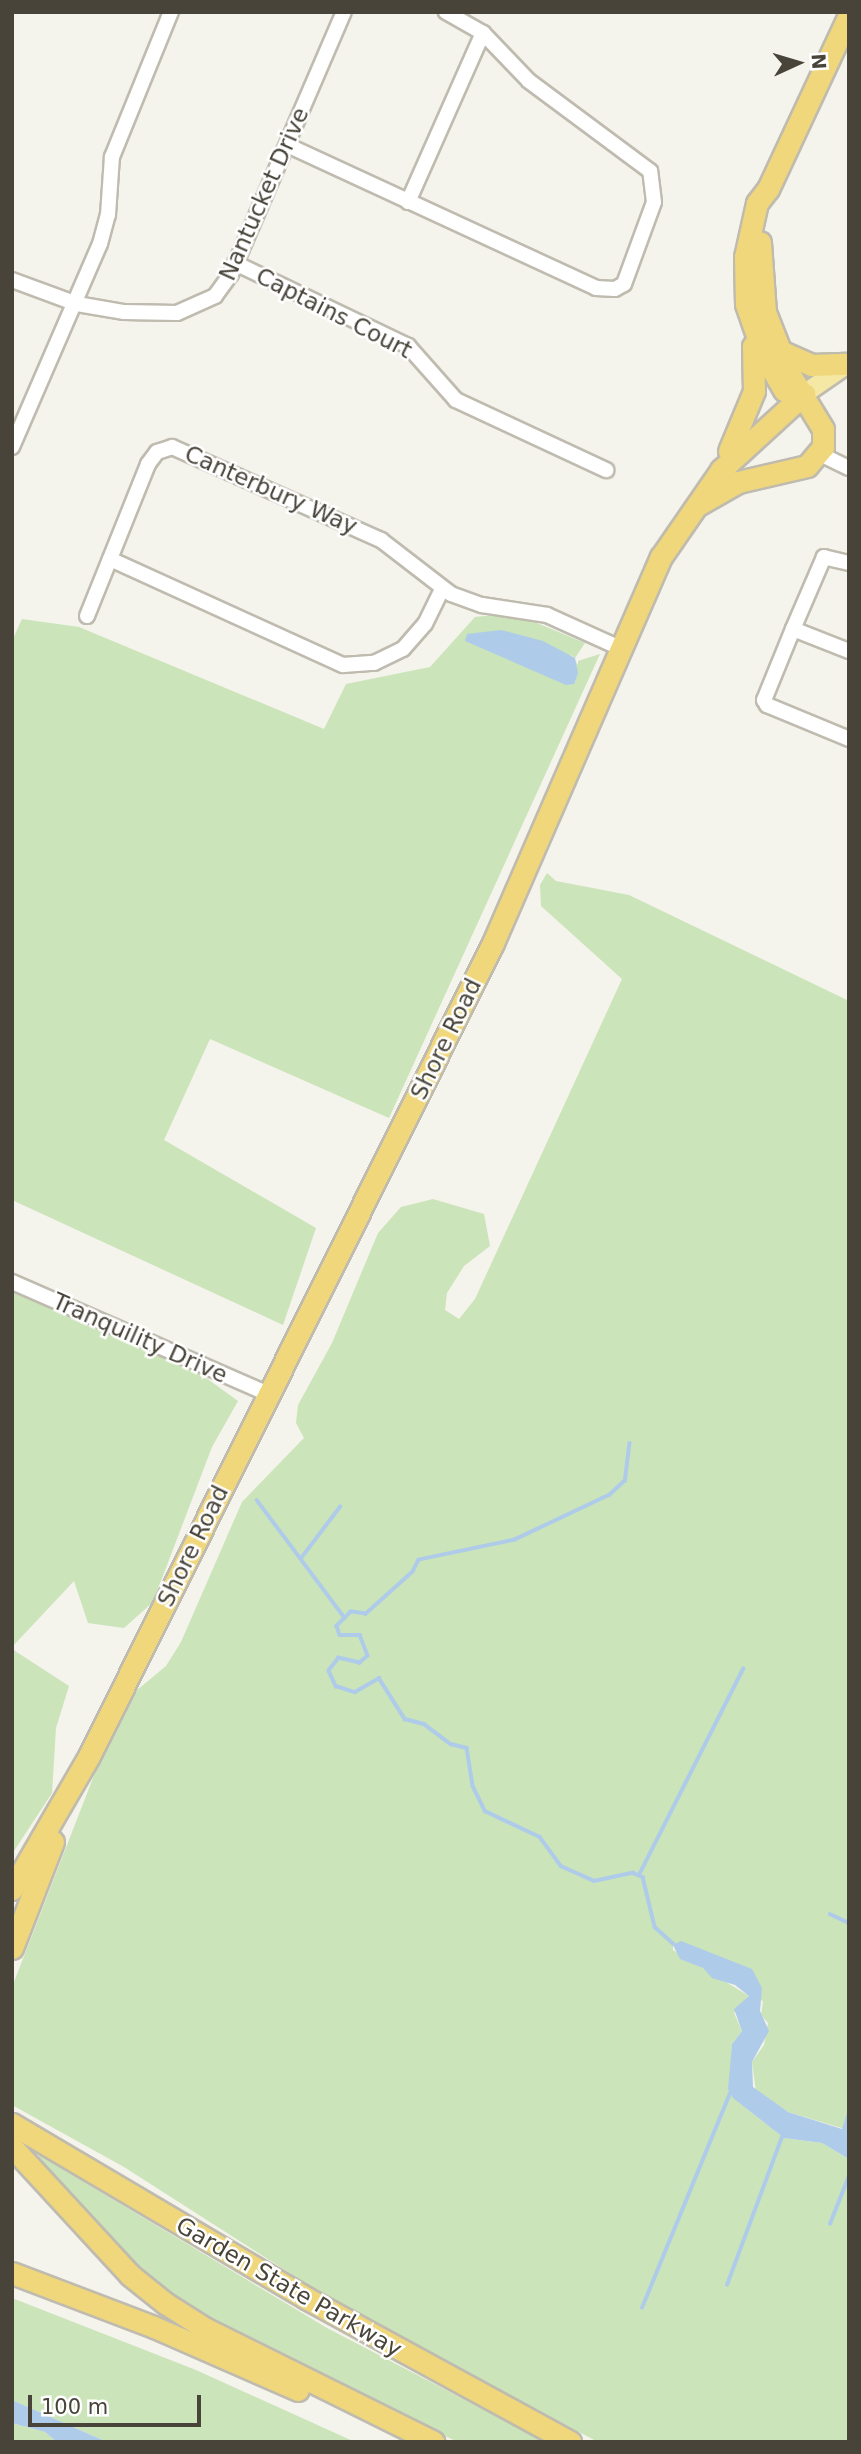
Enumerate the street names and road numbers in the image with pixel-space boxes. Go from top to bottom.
street label: Nantucket Drive [213,103,315,285]
street label: Captains Court [251,262,417,364]
street label: Canterbury Way [180,440,362,540]
street label: Shore Road [405,974,487,1104]
street label: Tranquility Drive [48,1287,232,1389]
street label: Shore Road [152,1481,234,1611]
street label: Garden State Parkway [171,2211,407,2363]

